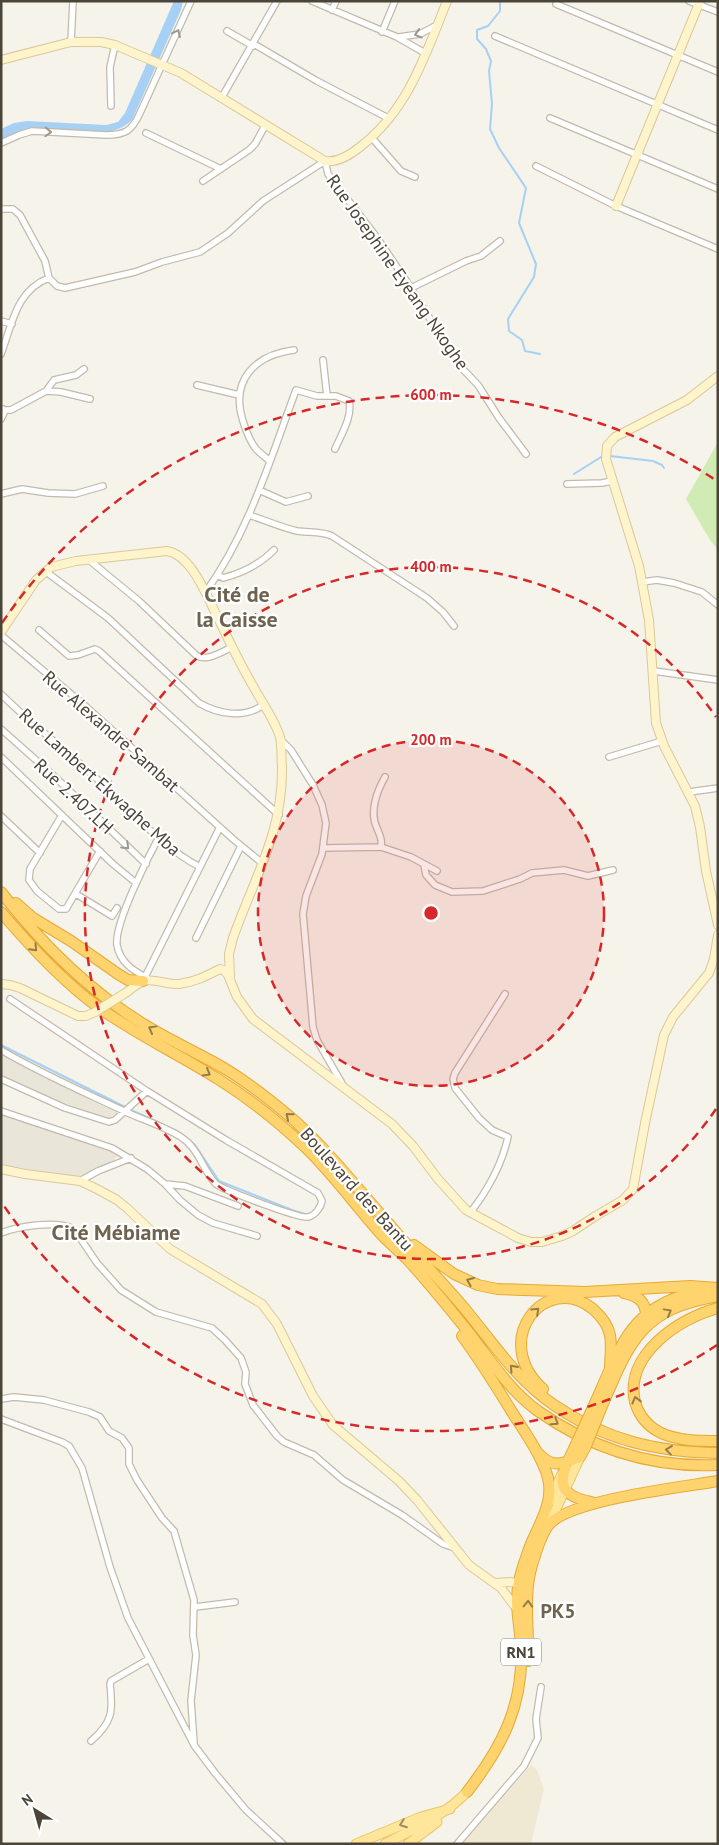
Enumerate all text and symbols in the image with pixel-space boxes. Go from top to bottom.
one-way arrow [414,28,423,38]
one-way arrow [171,29,181,38]
one-way arrow [44,127,52,137]
street label: Rue Josephine Eyeang Nkoghe [322,170,474,374]
text: 600 m [410,385,452,404]
text: 400 m [410,557,452,576]
district label: Cité de la Caisse [196,580,278,633]
street label: Rue Alexandre Sambat [38,665,184,797]
street label: Rue Lambert Ekwaghe Mba [14,703,186,861]
text: 200 m [410,730,452,749]
street label: Rue 2.407.LH [29,753,119,839]
one-way arrow [121,840,130,849]
centre of rings [422,904,440,922]
one-way arrow [28,943,37,952]
one-way arrow [149,1026,158,1036]
one-way arrow [202,1067,211,1077]
one-way arrow [286,1114,295,1122]
street label: Boulevard des Bantu [295,1122,419,1256]
district label: Cité Mébiame [52,1218,180,1246]
one-way arrow [466,1277,475,1288]
one-way arrow [530,1308,539,1317]
one-way arrow [663,1308,672,1318]
one-way arrow [510,1365,519,1374]
one-way arrow [631,1396,642,1404]
one-way arrow [549,1415,558,1425]
one-way arrow [665,1445,673,1456]
district label: PK5 [540,1598,576,1624]
one-way arrow [522,1599,533,1607]
road number: RN1 [501,1638,541,1665]
north arrow [10,1785,60,1835]
text: N [18,1790,36,1810]
one-way arrow [400,1818,408,1828]

